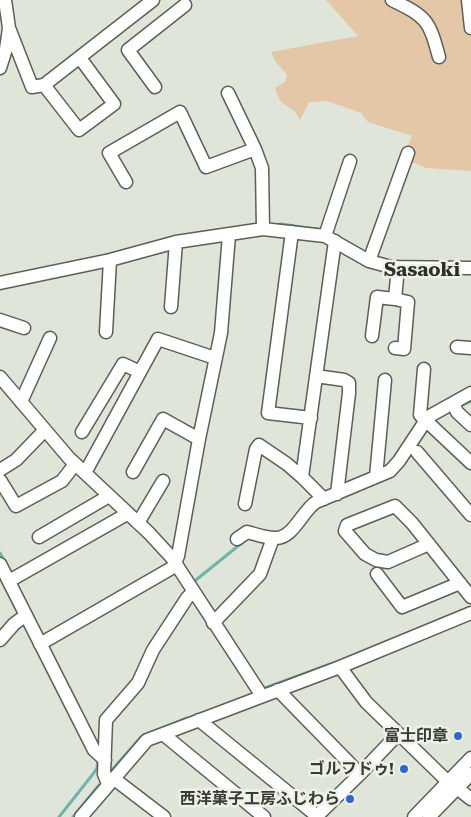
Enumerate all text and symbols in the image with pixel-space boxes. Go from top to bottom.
district label: Sasaoki [384,259,460,281]
place label: 富士印章 [384,726,448,746]
marker: 富士印章 [452,730,464,742]
place label: ゴルフドゥ! [309,759,394,779]
marker: ゴルフドゥ! [398,763,410,775]
place label: 西洋菓子工房ふじわら [180,789,340,809]
marker: 西洋菓子工房ふじわら [344,793,356,805]

